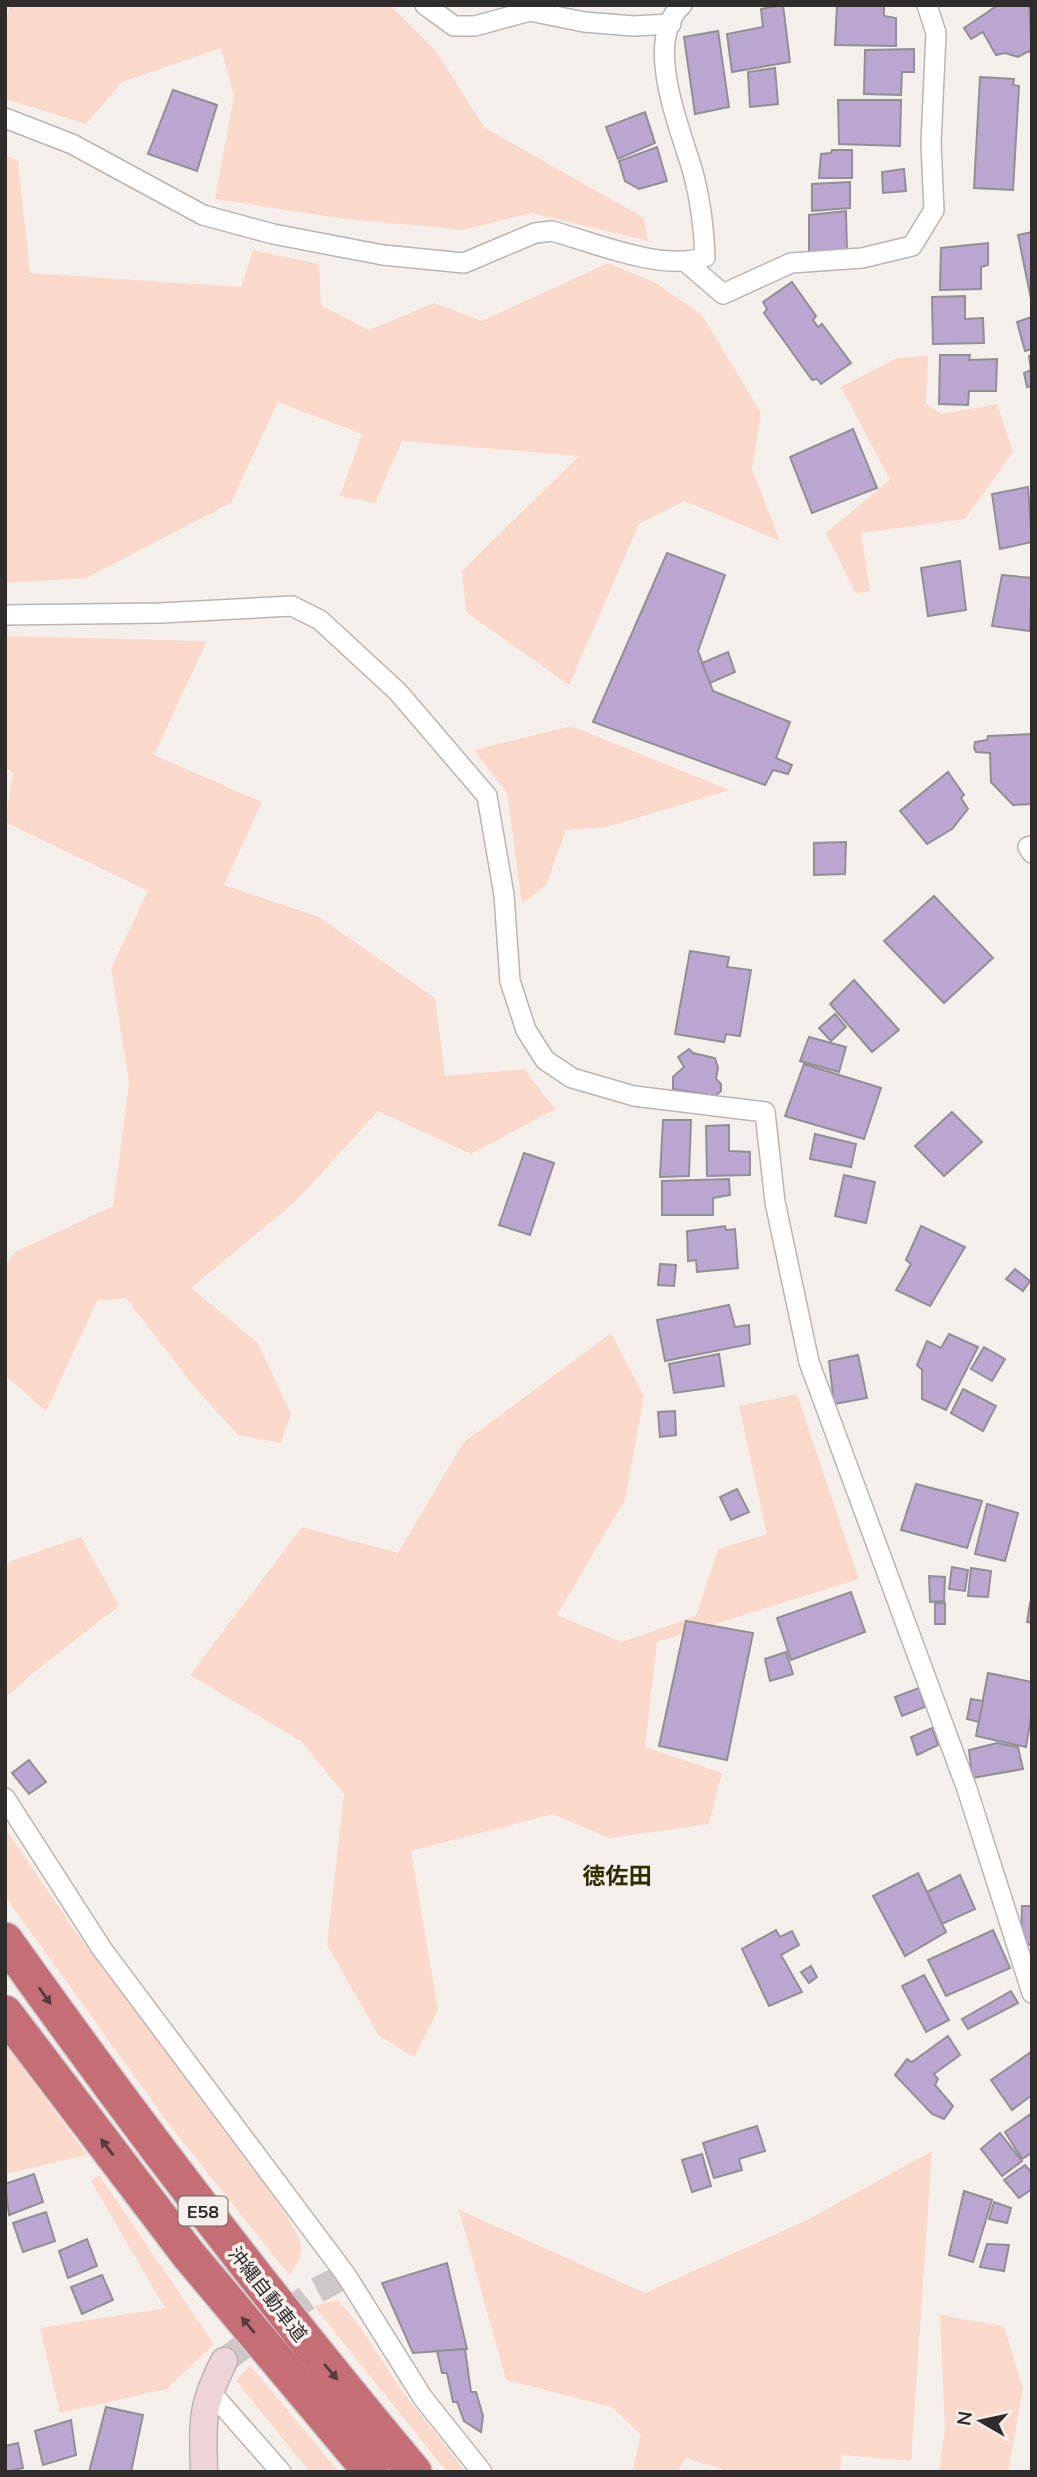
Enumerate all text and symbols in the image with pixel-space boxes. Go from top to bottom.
district label: 徳佐田 [583,1861,652,1890]
one-way arrow [38,1987,52,2005]
one-way arrow [100,2138,114,2156]
road number: E58 [178,2196,228,2225]
street label: 沖縄自動車道 [223,2242,313,2346]
one-way arrow [241,2317,256,2334]
one-way arrow [323,2363,339,2381]
north arrow [946,2386,1016,2456]
text: N [951,2409,977,2427]

